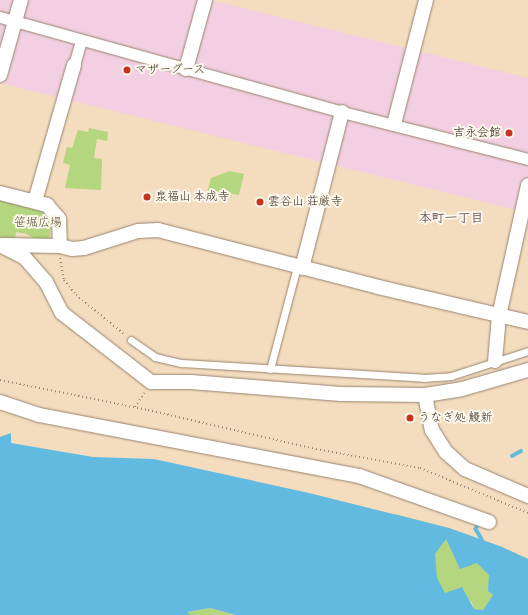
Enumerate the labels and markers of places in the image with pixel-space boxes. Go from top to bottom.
place label: マザーグース [135,63,206,77]
marker: マザーグース [122,65,132,75]
place label: 吉永会館 [453,126,501,140]
marker: 吉永会館 [504,128,514,138]
place label: 泉福山 本成寺 [155,190,230,204]
marker: 泉福山 本成寺 [142,192,152,202]
place label: 雲谷山 荘厳寺 [268,195,343,209]
marker: 雲谷山 荘厳寺 [255,197,265,207]
place label: うなぎ処 鰻新 [418,411,493,425]
marker: うなぎ処 鰻新 [405,413,415,423]

